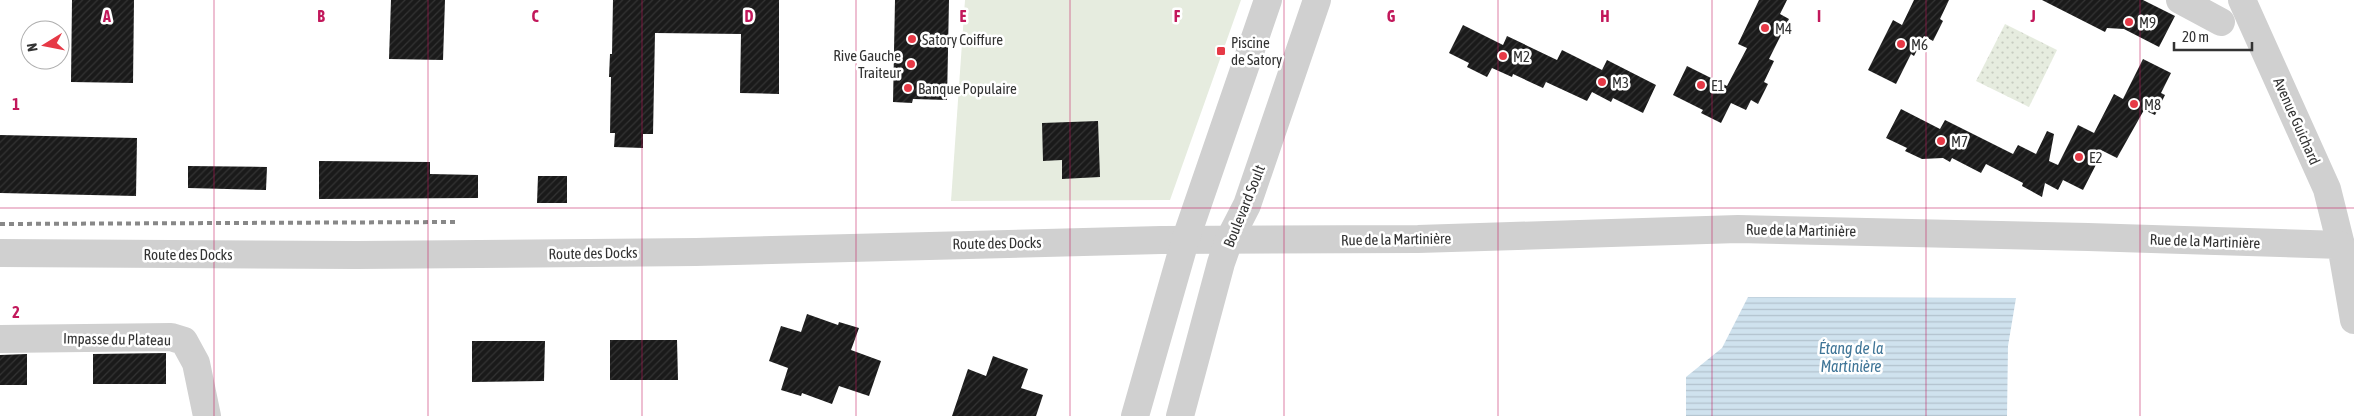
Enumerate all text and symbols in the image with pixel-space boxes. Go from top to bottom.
text: A [102,7,111,25]
text: B [317,7,325,25]
text: C [531,7,539,25]
text: D [745,7,754,25]
text: E [960,7,967,25]
text: F [1174,7,1181,25]
text: G [1387,7,1396,25]
text: H [1600,7,1610,25]
text: I [1817,7,1821,25]
text: J [2029,7,2036,25]
place label: M9 [2139,14,2156,31]
marker: M9 [2123,16,2135,28]
north arrow [20,20,70,70]
place label: M4 [1775,20,1792,37]
scale bar [2174,20,2252,52]
marker: M4 [1759,22,1771,34]
text: 20 m [2182,28,2209,45]
place label: Satory Coiffure [922,31,1003,48]
marker: Satory Coiffure [906,33,918,45]
place label: Piscine de Satory [1231,34,1282,68]
place label: M6 [1911,36,1928,53]
marker: M6 [1895,38,1907,50]
text: N [24,42,41,53]
marker: Piscine de Satory [1215,45,1227,57]
place label: Rive Gauche Traiteur [833,47,902,81]
place label: M2 [1513,48,1530,65]
marker: M2 [1497,50,1509,62]
marker: Rive Gauche Traiteur [905,58,917,70]
place label: M3 [1612,74,1629,91]
street label: Avenue Guichard [2270,75,2324,167]
marker: M3 [1596,76,1608,88]
place label: E1 [1711,77,1724,94]
marker: E1 [1695,79,1707,91]
place label: Banque Populaire [918,80,1017,97]
marker: Banque Populaire [902,82,914,94]
text: 1 [12,95,20,113]
place label: M8 [2144,96,2161,113]
marker: M8 [2128,98,2140,110]
place label: M7 [1951,133,1968,150]
marker: M7 [1935,135,1947,147]
place label: E2 [2089,149,2102,166]
marker: E2 [2073,151,2085,163]
street label: Boulevard Soult [1220,162,1268,250]
street label: Rue de la Martinière [1746,221,1857,239]
street label: Rue de la Martinière [1341,230,1452,248]
street label: Rue de la Martinière [2150,231,2261,251]
street label: Route des Docks [952,234,1042,252]
street label: Route des Docks [548,244,638,262]
street label: Route des Docks [144,246,233,263]
text: 2 [12,303,20,321]
street label: Impasse du Plateau [63,330,171,348]
water label: Étang de la Martinière [1819,339,1884,375]

